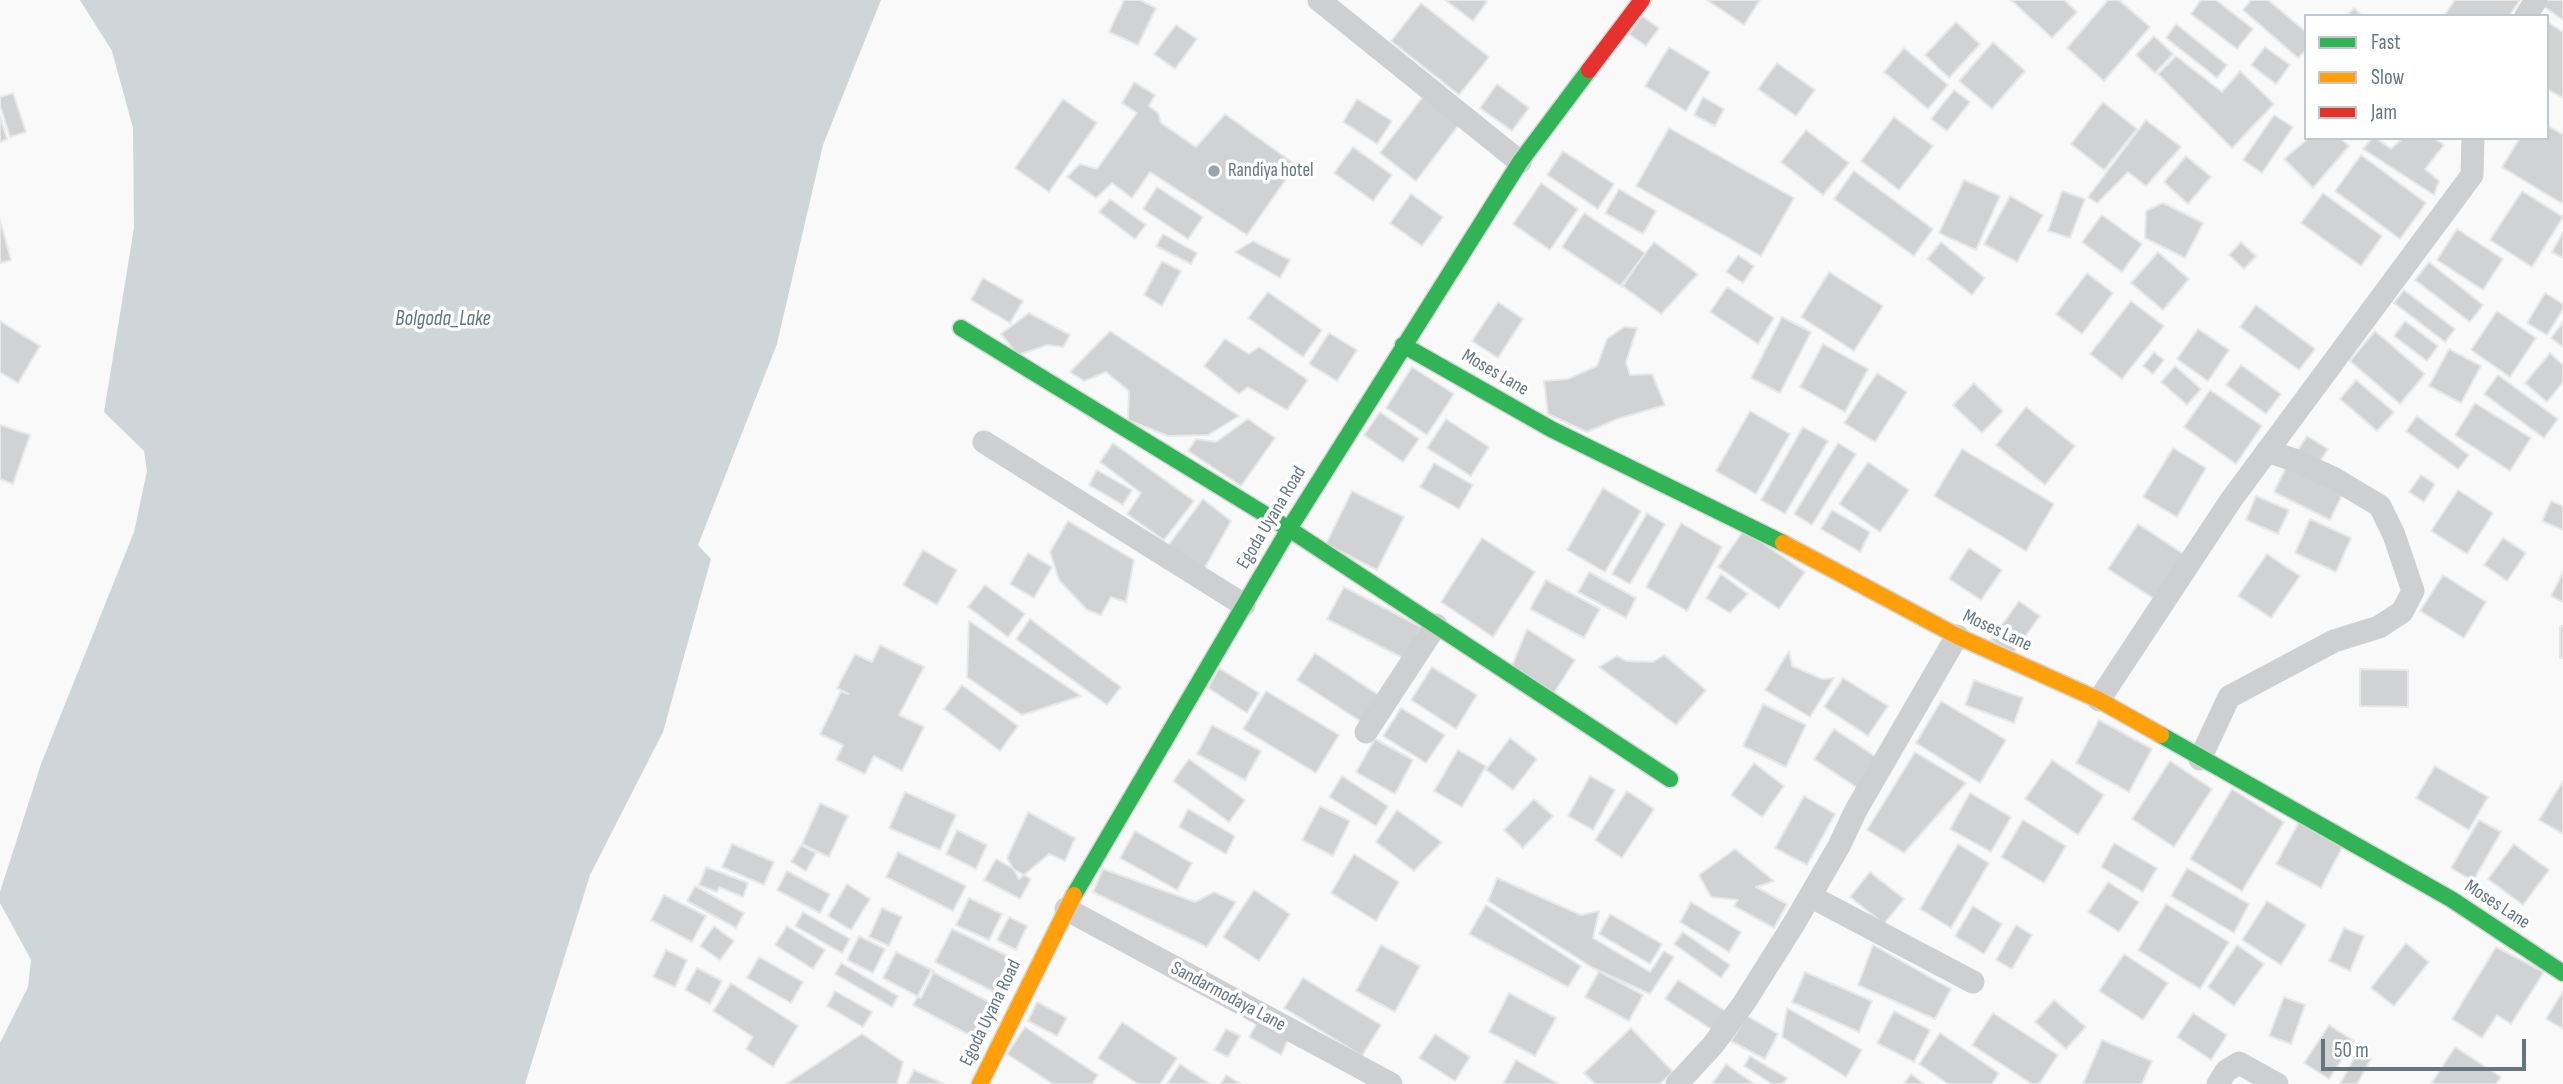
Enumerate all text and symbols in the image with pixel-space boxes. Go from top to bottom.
legend [2304,14,2549,140]
text: Fast [2371,30,2401,55]
text: Slow [2371,65,2404,90]
text: Jam [2371,100,2397,125]
place label: Randiya hotel [1228,160,1314,182]
marker: Randiya hotel [1206,163,1222,179]
water label: Bolgoda_Lake [395,307,491,333]
street label: Moses Lane [1457,345,1533,401]
street label: Egoda Uyana Road [1233,463,1311,573]
street label: Moses Lane [1959,605,2035,657]
street label: Moses Lane [2460,875,2534,935]
street label: Egoda Uyana Road [955,956,1027,1070]
street label: Sandarmodaya Lane [1167,957,1289,1037]
scale bar [2325,1024,2530,1068]
text: 50 m [2334,1038,2369,1063]

